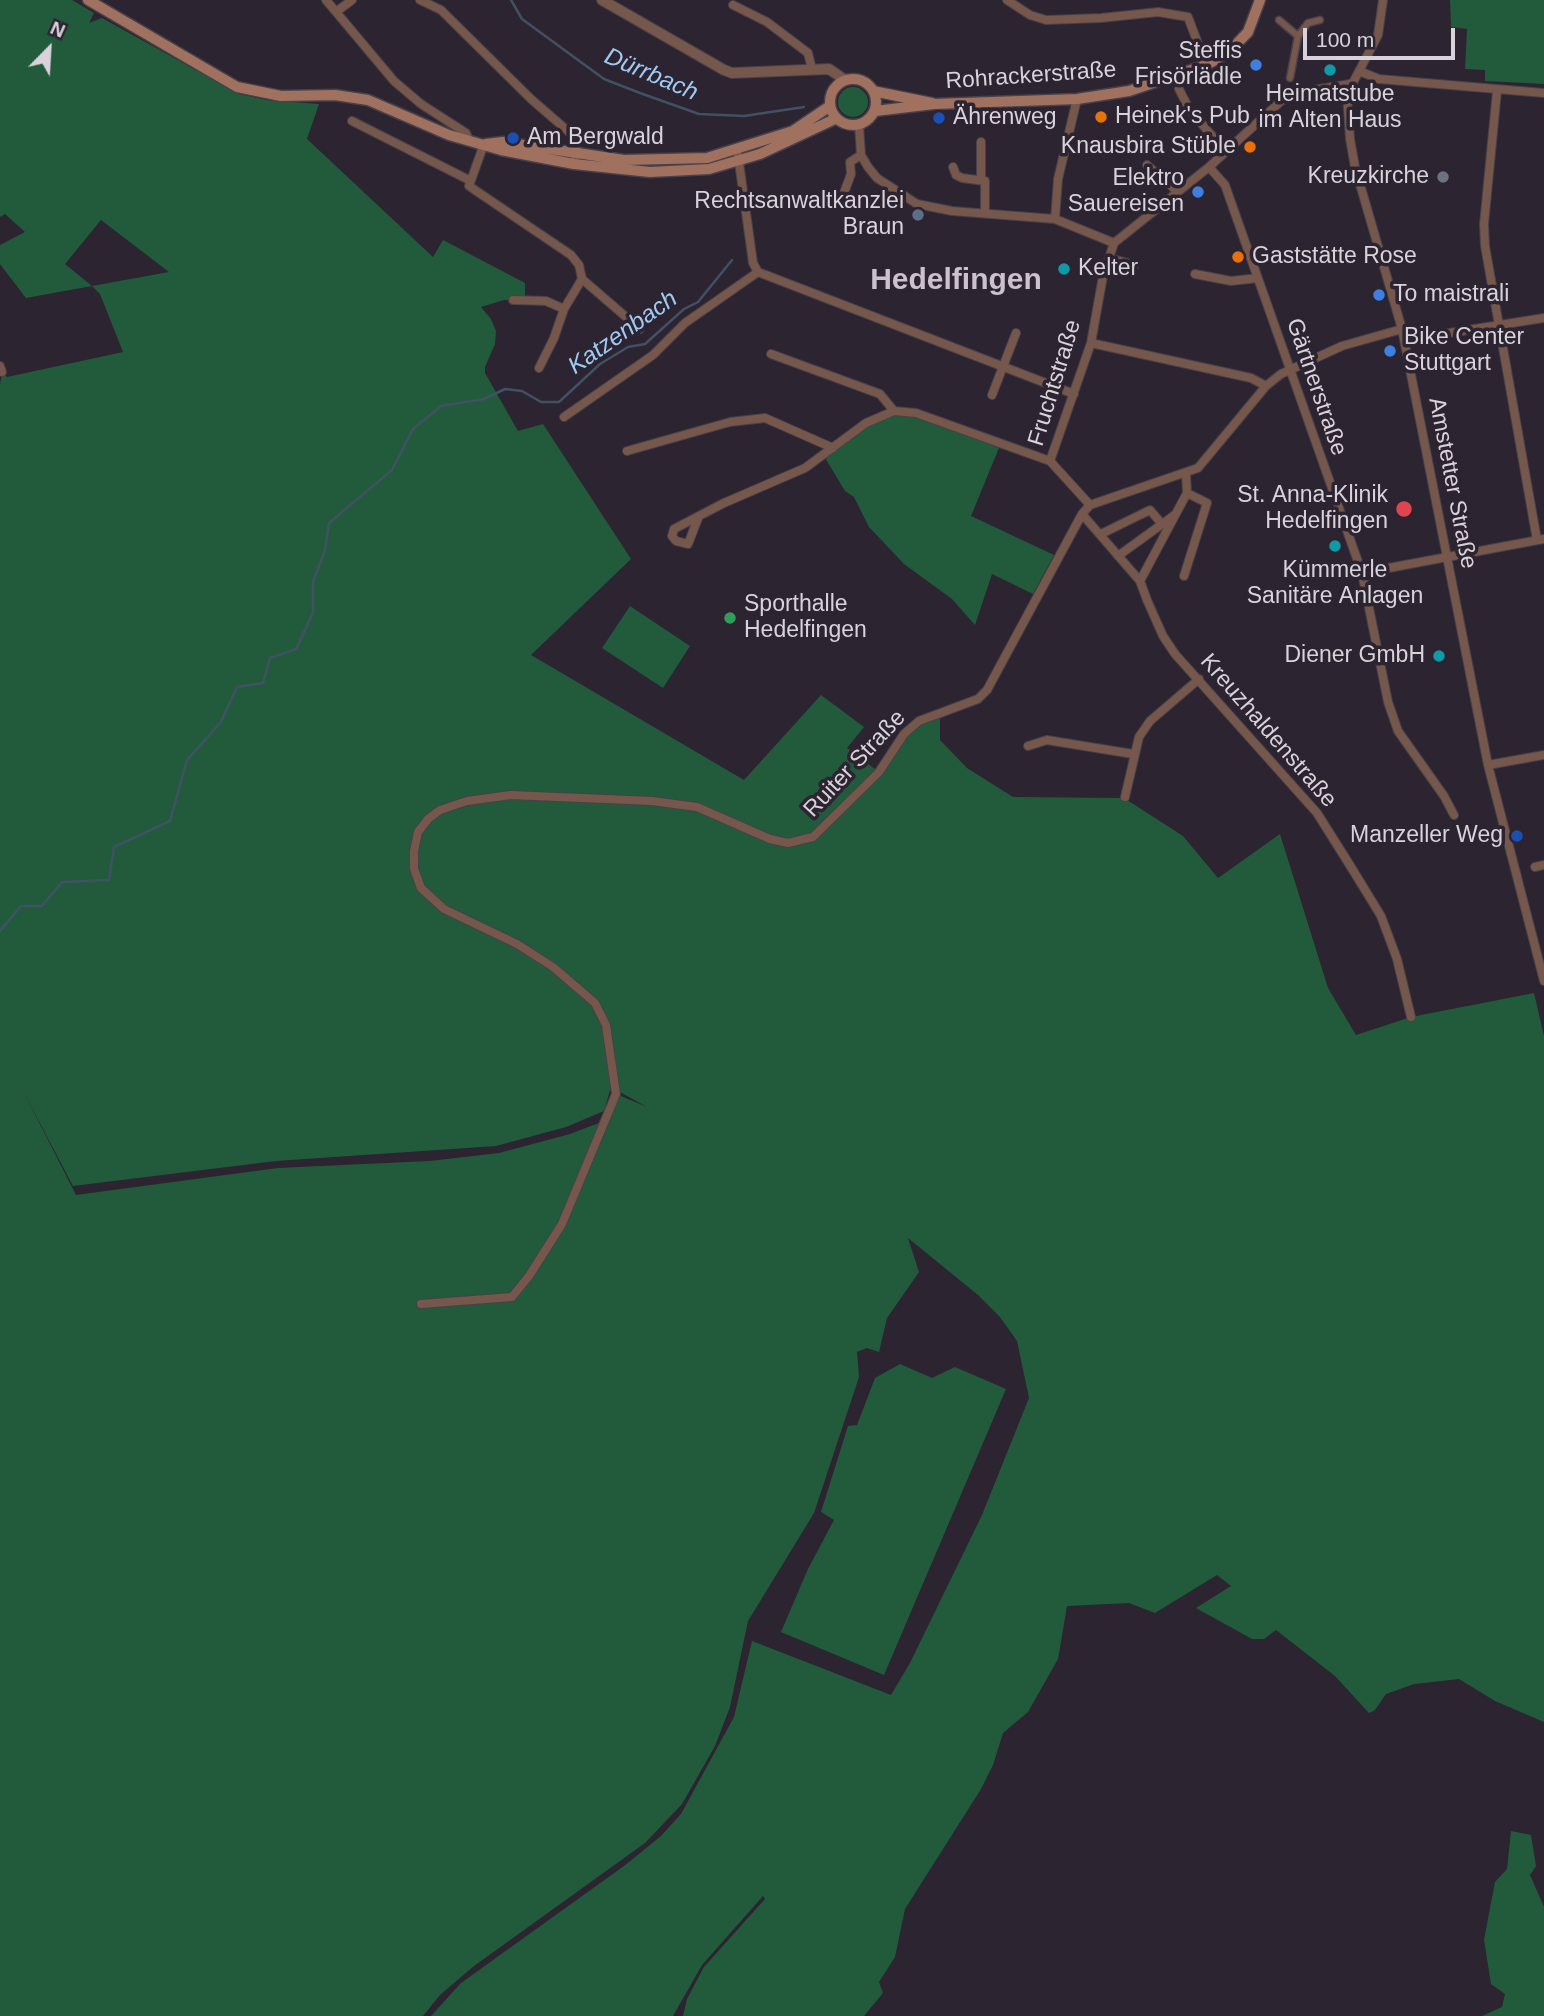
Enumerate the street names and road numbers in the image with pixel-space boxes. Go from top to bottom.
street label: Rohrackerstraße [945,56,1117,96]
street label: Gärtnerstraße [1280,315,1352,459]
street label: Fruchtstraße [1023,317,1087,449]
street label: Amstetter Straße [1422,395,1482,571]
street label: Kreuzhaldenstraße [1194,649,1342,813]
street label: Ruiter Straße [798,705,912,823]

